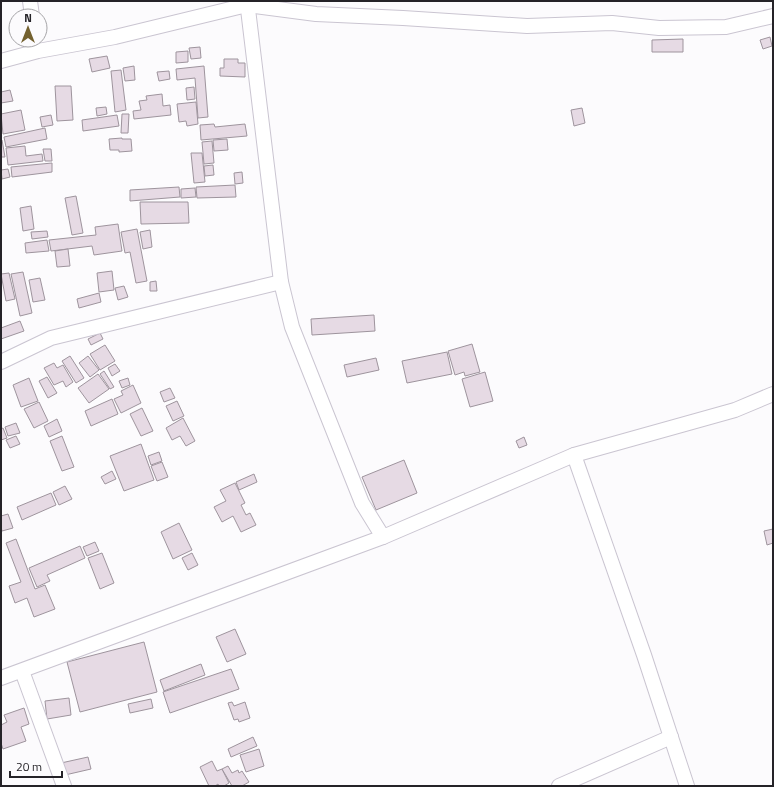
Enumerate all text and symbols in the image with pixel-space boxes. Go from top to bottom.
north arrow [8,8,48,48]
text: N [24,10,32,26]
scale bar [10,753,62,779]
text: 20 m [16,757,42,776]

